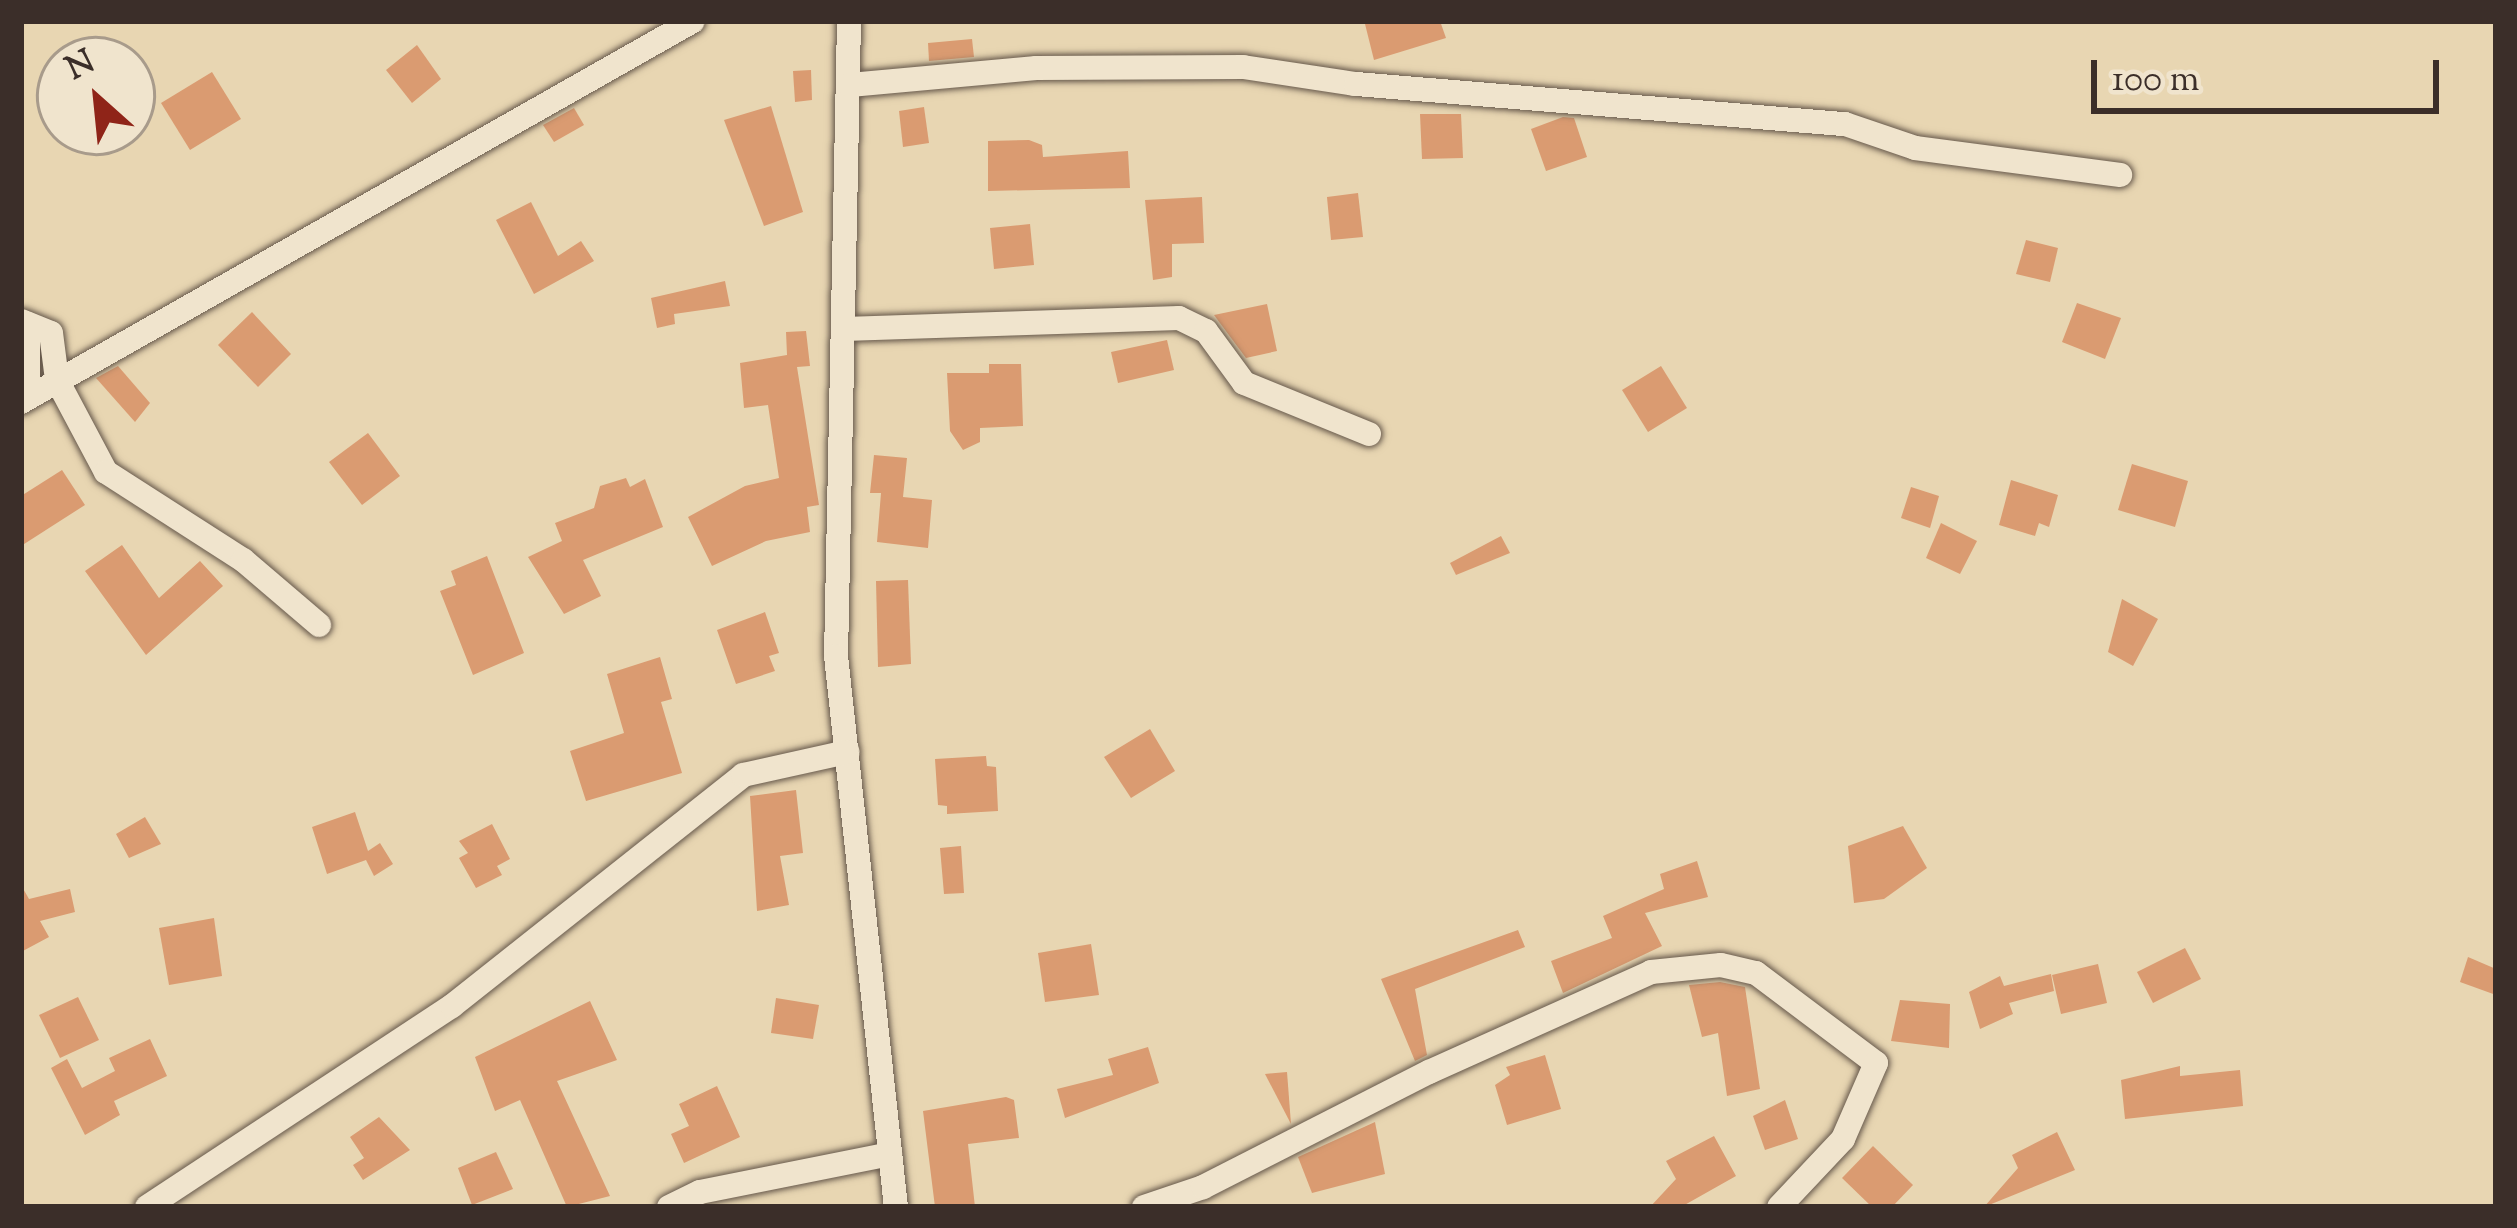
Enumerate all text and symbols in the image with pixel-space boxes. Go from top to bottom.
north arrow [36,36,156,156]
scale bar [2097,36,2445,110]
text: N [58,39,104,94]
text: 100 m [2112,55,2199,107]

